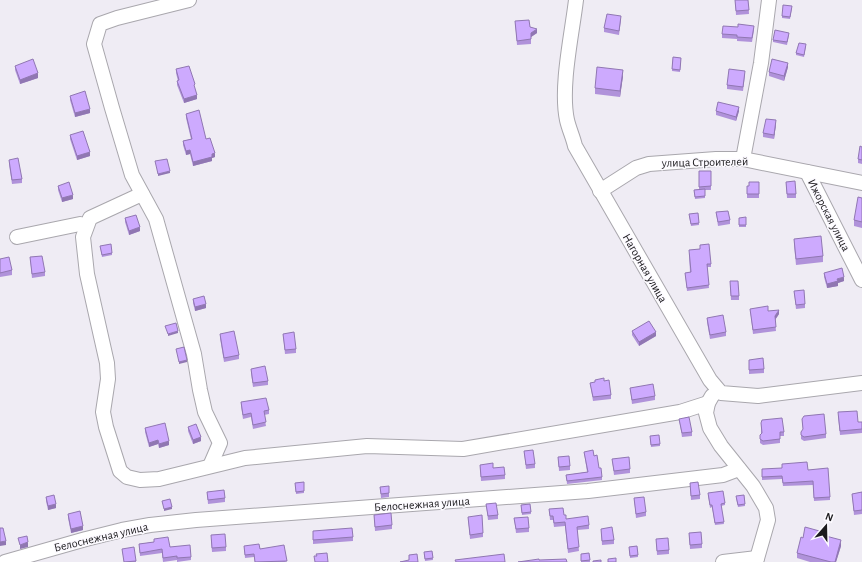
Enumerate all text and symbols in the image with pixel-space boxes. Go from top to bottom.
street label: улица Строителей [661,155,748,170]
street label: Ижорская улица [805,177,853,254]
street label: Нагорная улица [620,232,670,305]
street label: Белоснежная улица [374,495,471,514]
north arrow [806,506,846,546]
text: N [824,511,835,524]
street label: Белоснежная улица [53,520,150,555]

